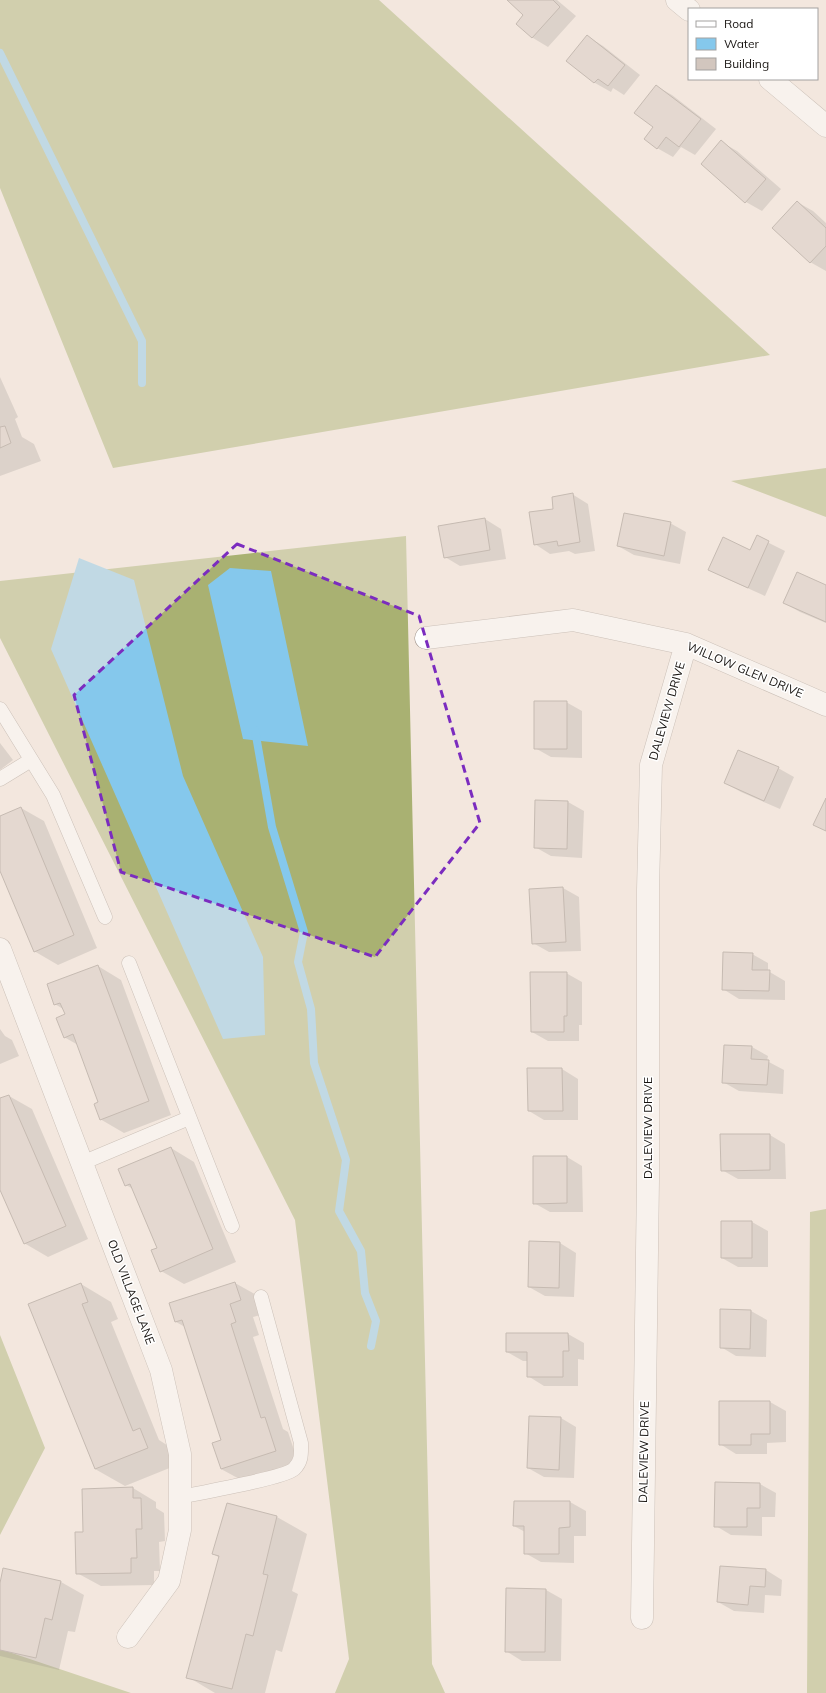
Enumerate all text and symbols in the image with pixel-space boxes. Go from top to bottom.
legend [688,8,818,80]
text: Road [724,16,753,31]
text: Water [724,36,760,51]
text: Building [724,56,769,71]
street label: WILLOW GLEN DRIVE [685,638,806,701]
street label: DALEVIEW DRIVE [645,660,688,762]
street label: DALEVIEW DRIVE [640,1077,655,1179]
street label: OLD VILLAGE LANE [105,1237,158,1346]
street label: DALEVIEW DRIVE [635,1401,652,1503]

